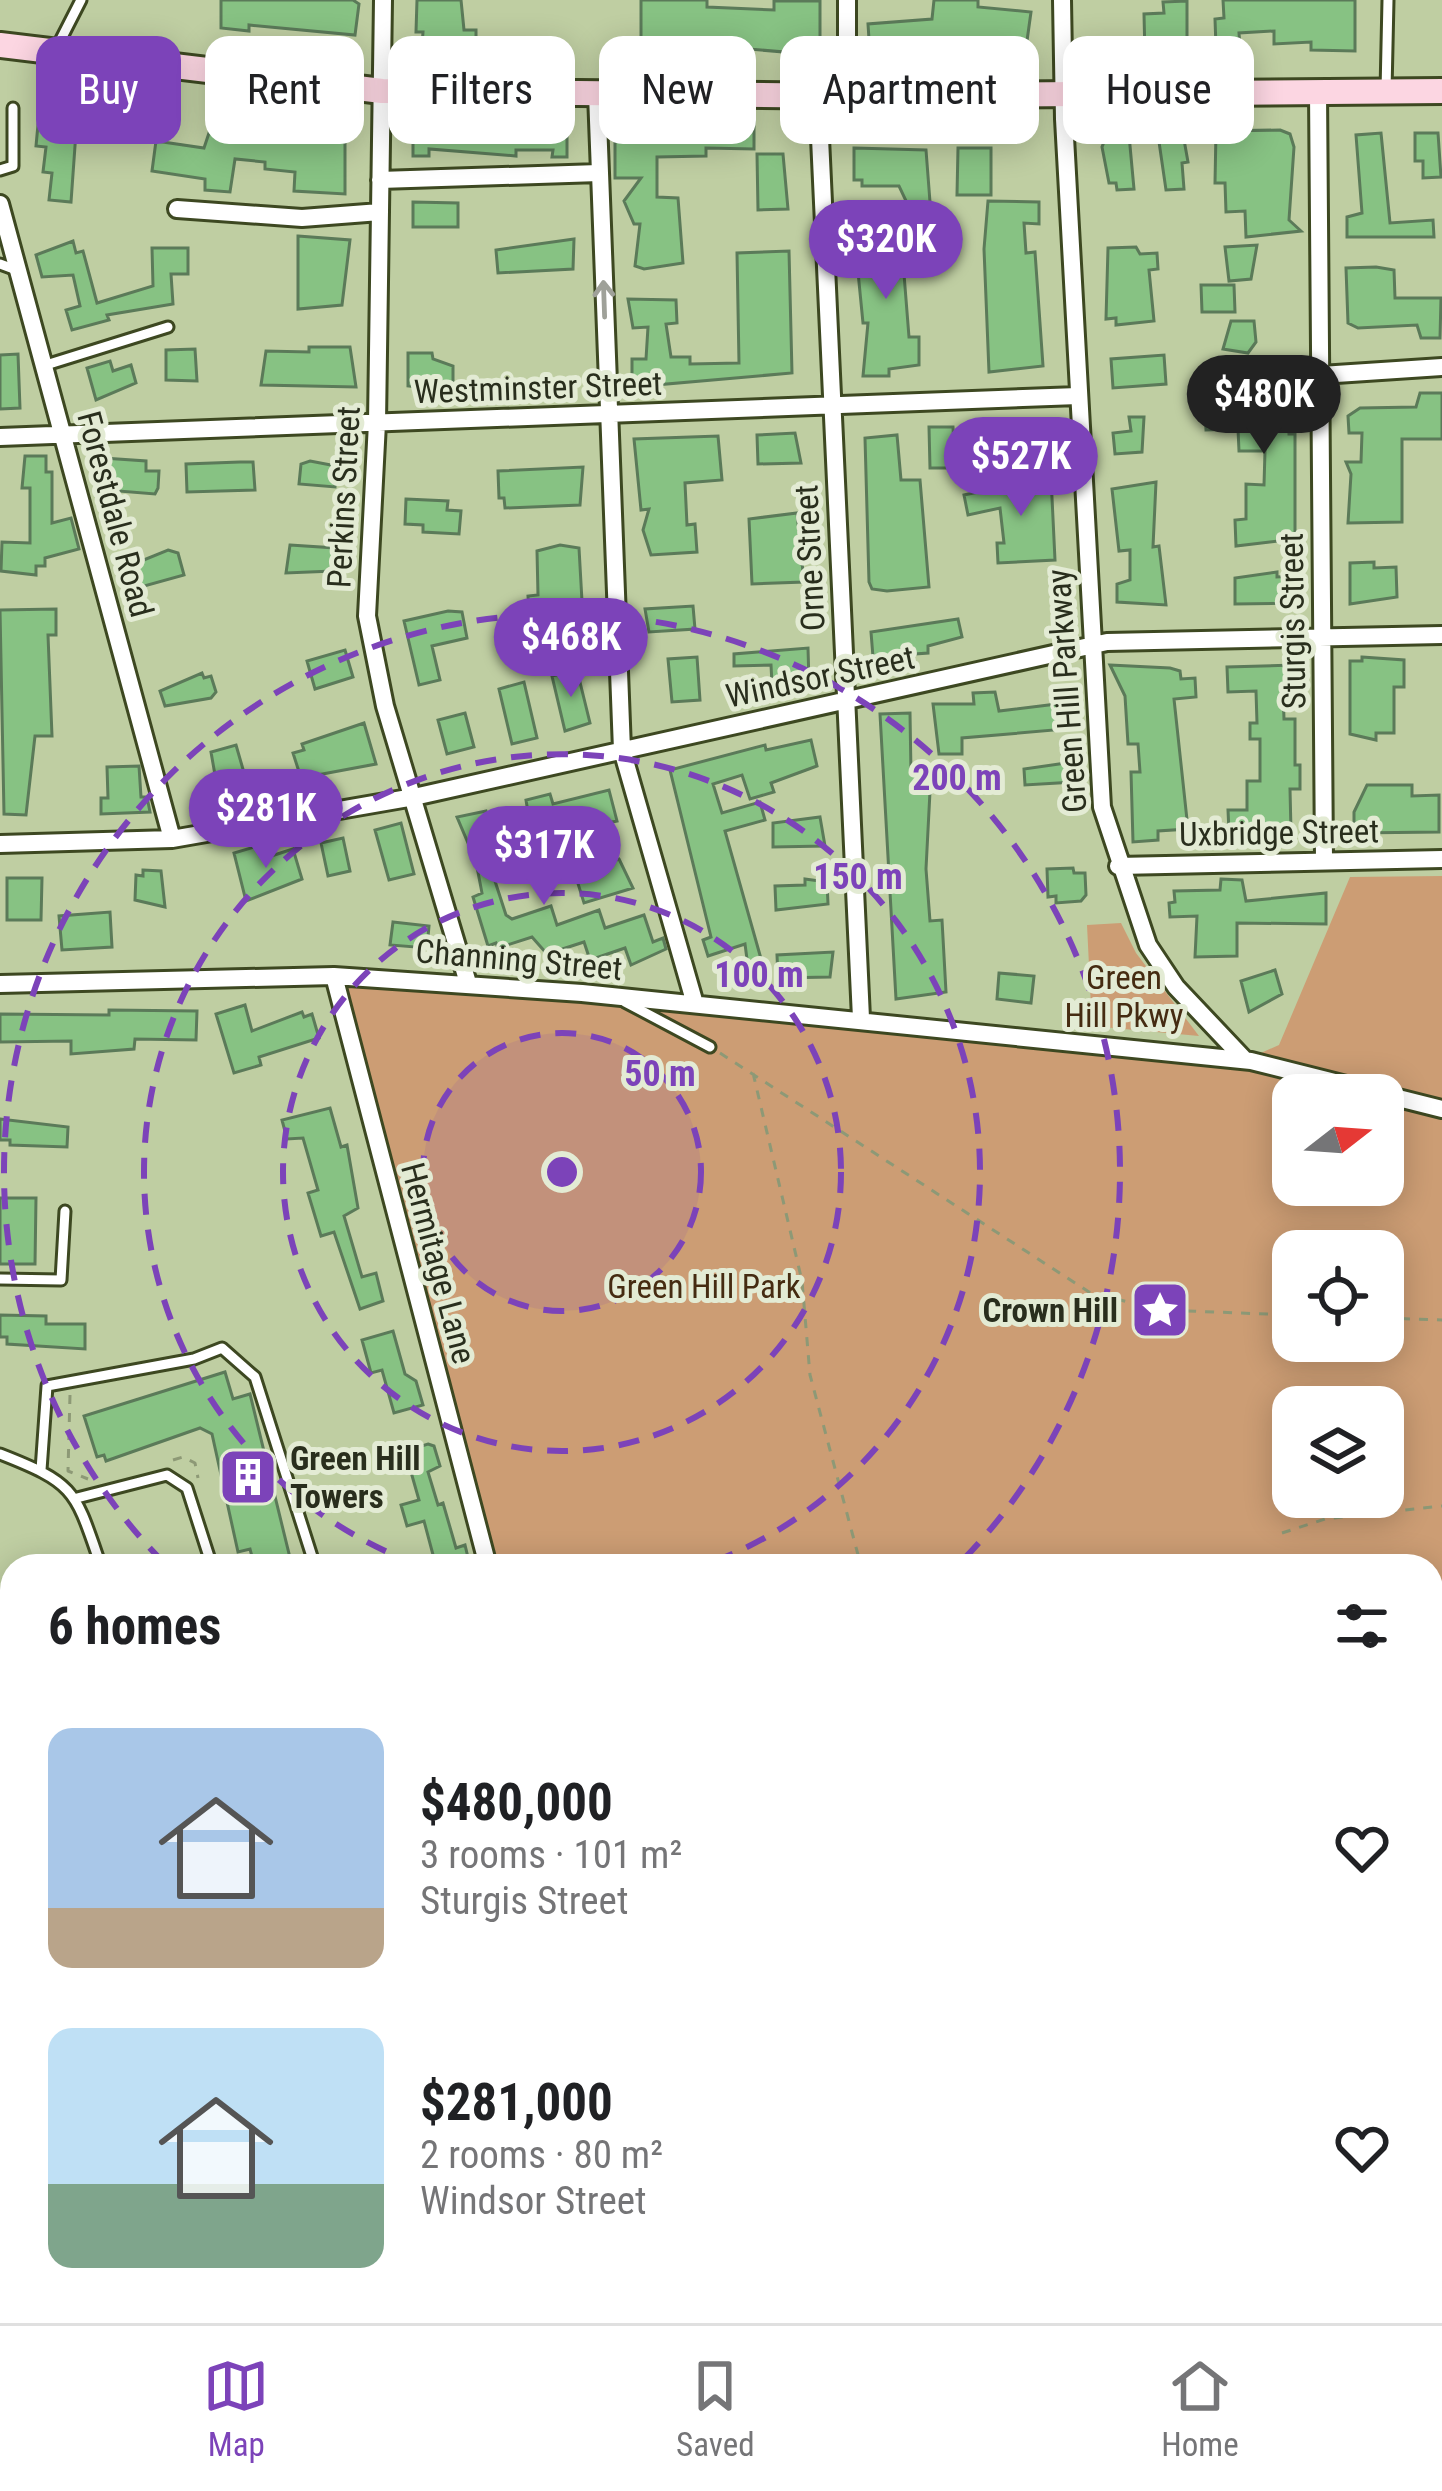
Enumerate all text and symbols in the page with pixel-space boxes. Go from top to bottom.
chip: Buy [36,36,181,144]
chip: Rent [205,36,364,144]
chip: Filters [388,36,575,144]
chip: New [599,36,756,144]
chip: Apartment [780,36,1039,144]
chip: House [1063,36,1254,144]
pin: $320K [802,200,970,302]
text: $320K [836,216,936,262]
one-way arrow [592,280,615,319]
pin: $480K [1180,355,1348,457]
street label: Westminster Street [413,364,663,411]
text: $480K [1214,371,1314,417]
street label: Perkins Street [319,405,368,589]
street label: Forestdale Road [69,407,162,621]
pin: $527K [937,417,1105,519]
text: $527K [971,433,1071,479]
street label: Orne Street [786,484,833,632]
street label: Sturgis Street [1271,532,1314,710]
street label: Green Hill Parkway [1039,568,1094,814]
pin: $468K [487,598,655,700]
text: $468K [521,614,621,660]
street label: Windsor Street [722,637,918,715]
text: 200 m [912,757,1002,799]
pin: $281K [182,769,350,871]
text: $281K [216,785,316,831]
pin: $317K [460,806,628,908]
street label: Uxbridge Street [1179,811,1379,854]
text: $317K [494,822,594,868]
text: 150 m [813,856,903,898]
street label: Channing Street [414,931,624,988]
text: 100 m [714,954,804,996]
park label: Green Hill Pkwy [1064,958,1184,1035]
text: 50 m [624,1053,696,1095]
north arrow [1272,1074,1404,1206]
map controls [1272,1074,1404,1518]
centre of rings [541,1151,583,1193]
street label: Hermitage Lane [393,1158,484,1368]
button: locate [1272,1230,1404,1362]
park label: Green Hill Park [607,1267,801,1306]
place icon: Crown Hill [1129,1279,1191,1341]
place label: Crown Hill [982,1291,1118,1330]
button: layers [1272,1386,1404,1518]
place label: Green Hill Towers [290,1439,421,1516]
building icon: Green Hill Towers [217,1446,279,1508]
icon: filters [1329,1593,1395,1659]
text: 6 homes [48,1597,221,1656]
text: $480,000 [420,1773,613,1832]
icon: home [144,1776,288,1920]
icon: heart [1329,1815,1395,1881]
text: 3 rooms · 101 m² [420,1832,682,1878]
text: Sturgis Street [420,1878,628,1924]
text: $281,000 [420,2073,613,2132]
icon: home [144,2076,288,2220]
icon: heart [1329,2115,1395,2181]
text: 2 rooms · 80 m² [420,2132,663,2178]
text: Windsor Street [420,2178,646,2224]
tab: Map [203,2353,269,2464]
tab: Saved [676,2353,755,2464]
tab: Home [1161,2353,1239,2464]

